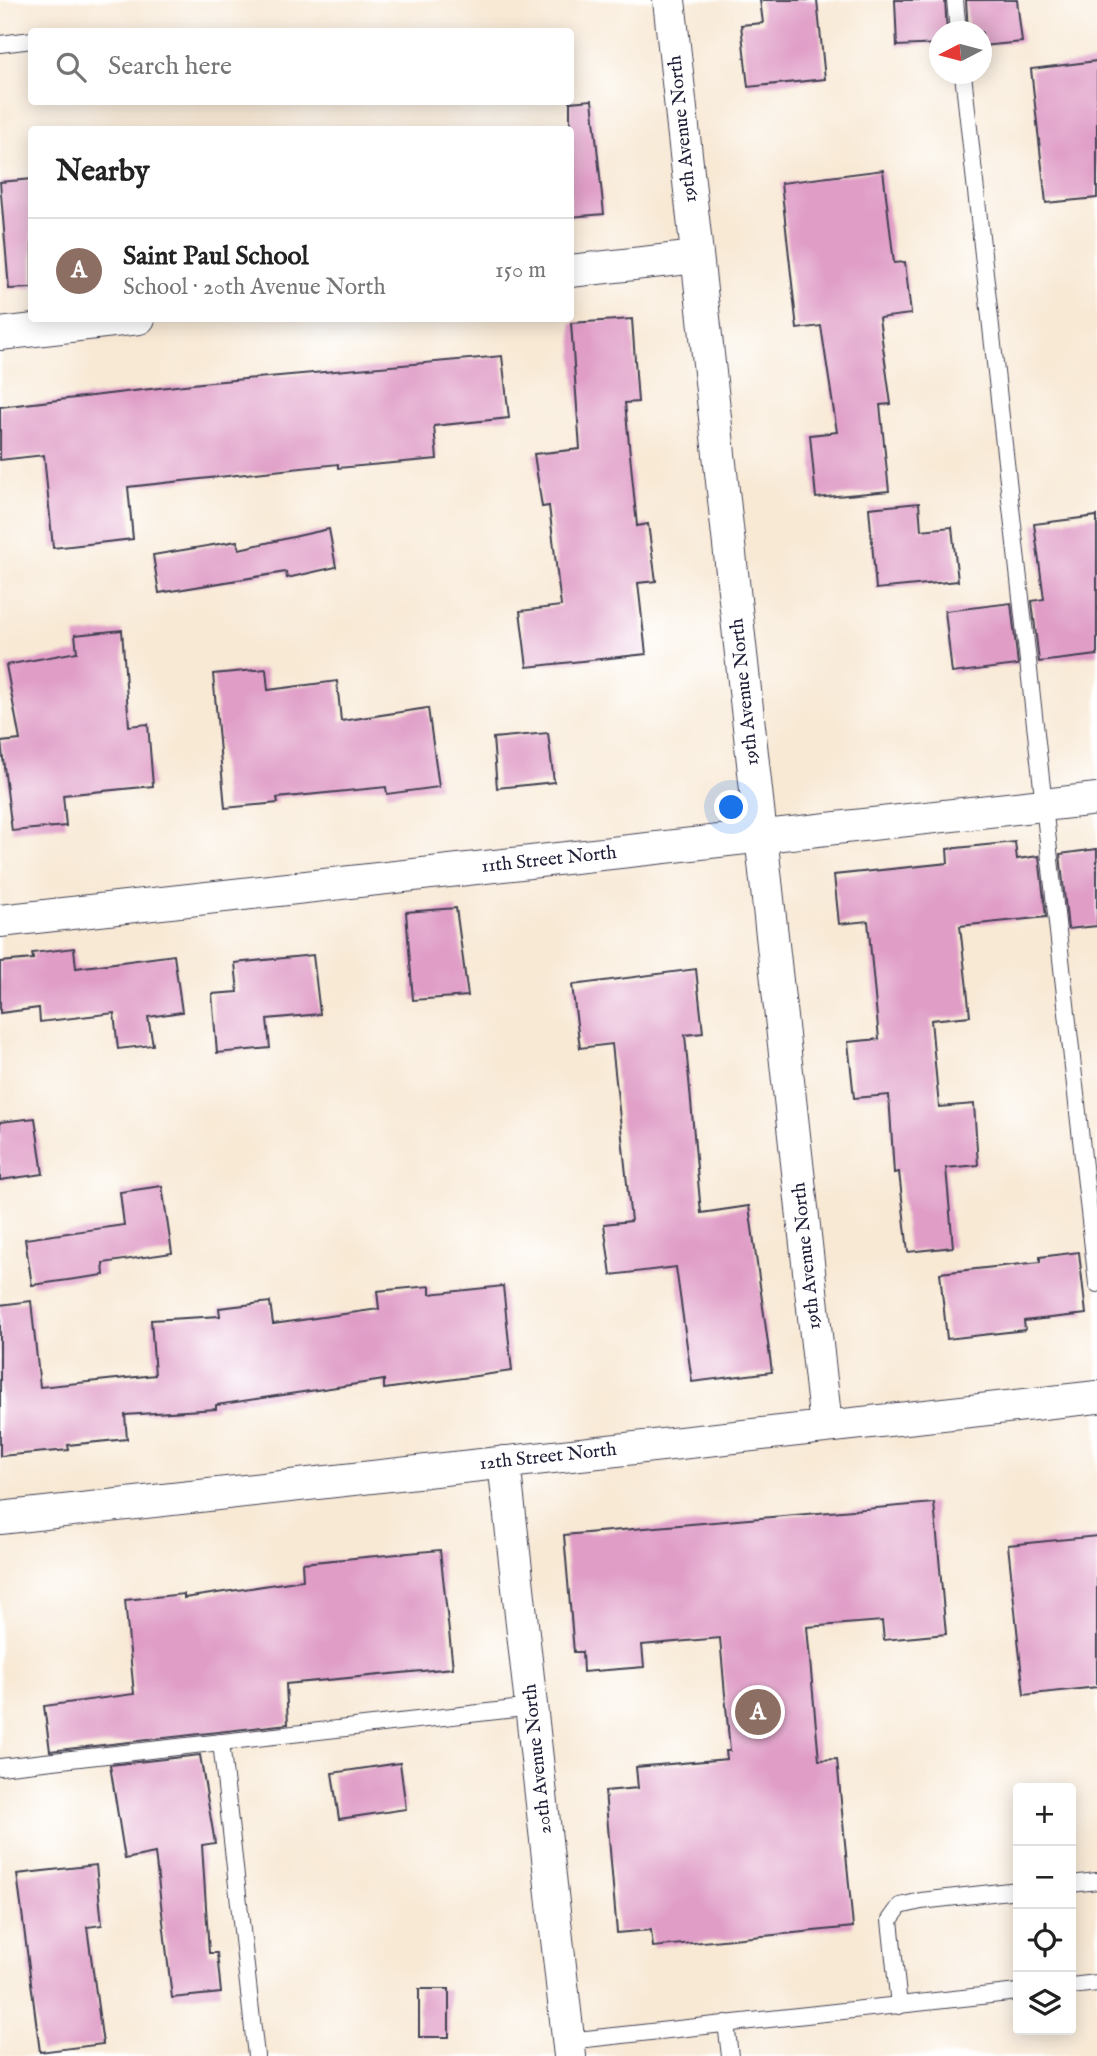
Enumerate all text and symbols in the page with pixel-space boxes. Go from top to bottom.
north arrow [929,21,992,84]
search box [28,28,574,105]
icon: search [52,48,90,86]
text: Search here [108,50,232,83]
street label: 19th Avenue North [663,54,703,204]
text: Nearby [56,153,149,191]
text: Saint Paul School [123,240,309,273]
text: A [71,256,87,285]
text: 150 m [495,256,546,285]
text: School · 20th Avenue North [123,273,386,302]
street label: 19th Avenue North [725,617,765,767]
your location [714,790,748,824]
street label: 11th Street North [480,841,618,879]
street label: 19th Avenue North [787,1181,827,1331]
street label: 12th Street North [478,1438,618,1476]
street label: 20th Avenue North [518,1683,558,1835]
pin: A [735,1686,781,1738]
map controls [1013,1783,1076,2035]
button: + [1013,1783,1076,1846]
button: − [1013,1846,1076,1909]
button: locate [1013,1909,1076,1972]
button: layers [1013,1972,1076,2035]

